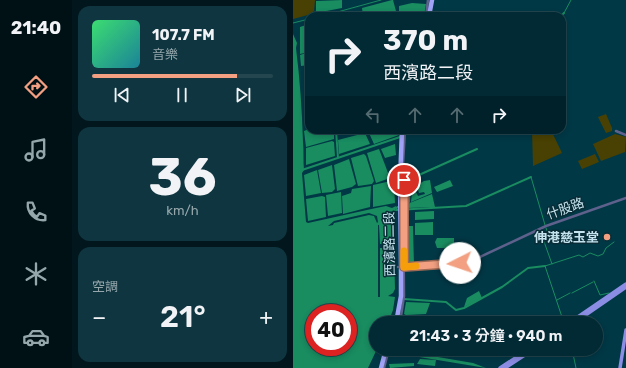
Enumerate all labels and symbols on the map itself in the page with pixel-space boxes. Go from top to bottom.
pin [387,163,421,197]
street label: 什股路 [544,195,586,222]
street label: 西濱路二段 [381,211,398,277]
place label: 伸港慈玉堂 [534,230,599,245]
marker: 伸港慈玉堂 [602,232,612,242]
position arrow [439,242,481,284]
speed limit sign: 40 [305,304,357,356]

